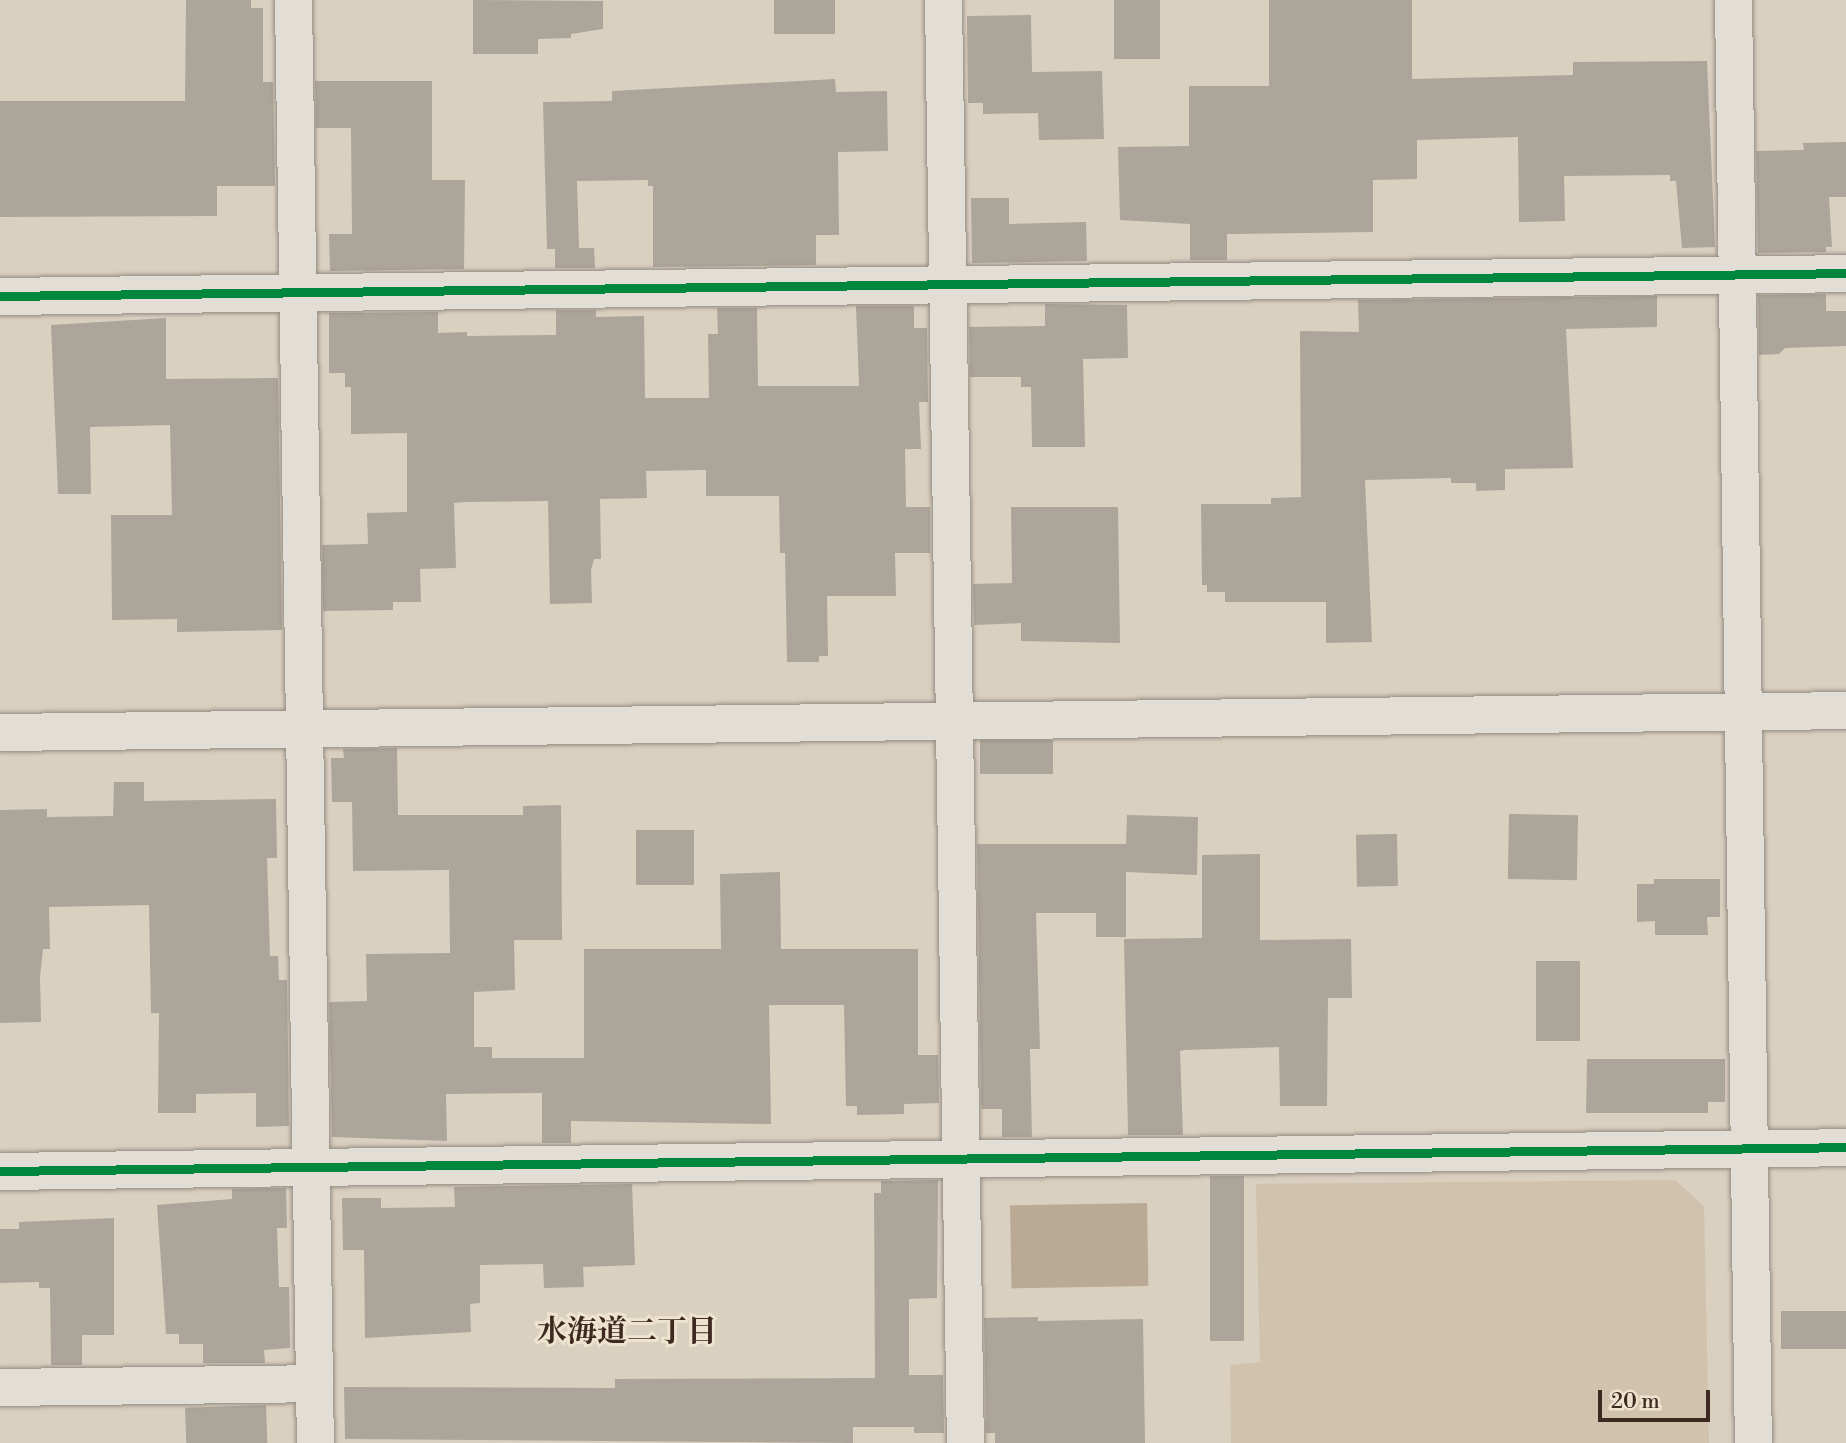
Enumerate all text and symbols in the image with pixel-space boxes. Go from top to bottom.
district label: 水海道二丁目 [537,1314,717,1350]
scale bar [1601,1376,1713,1420]
text: 20 m [1611,1389,1660,1415]

